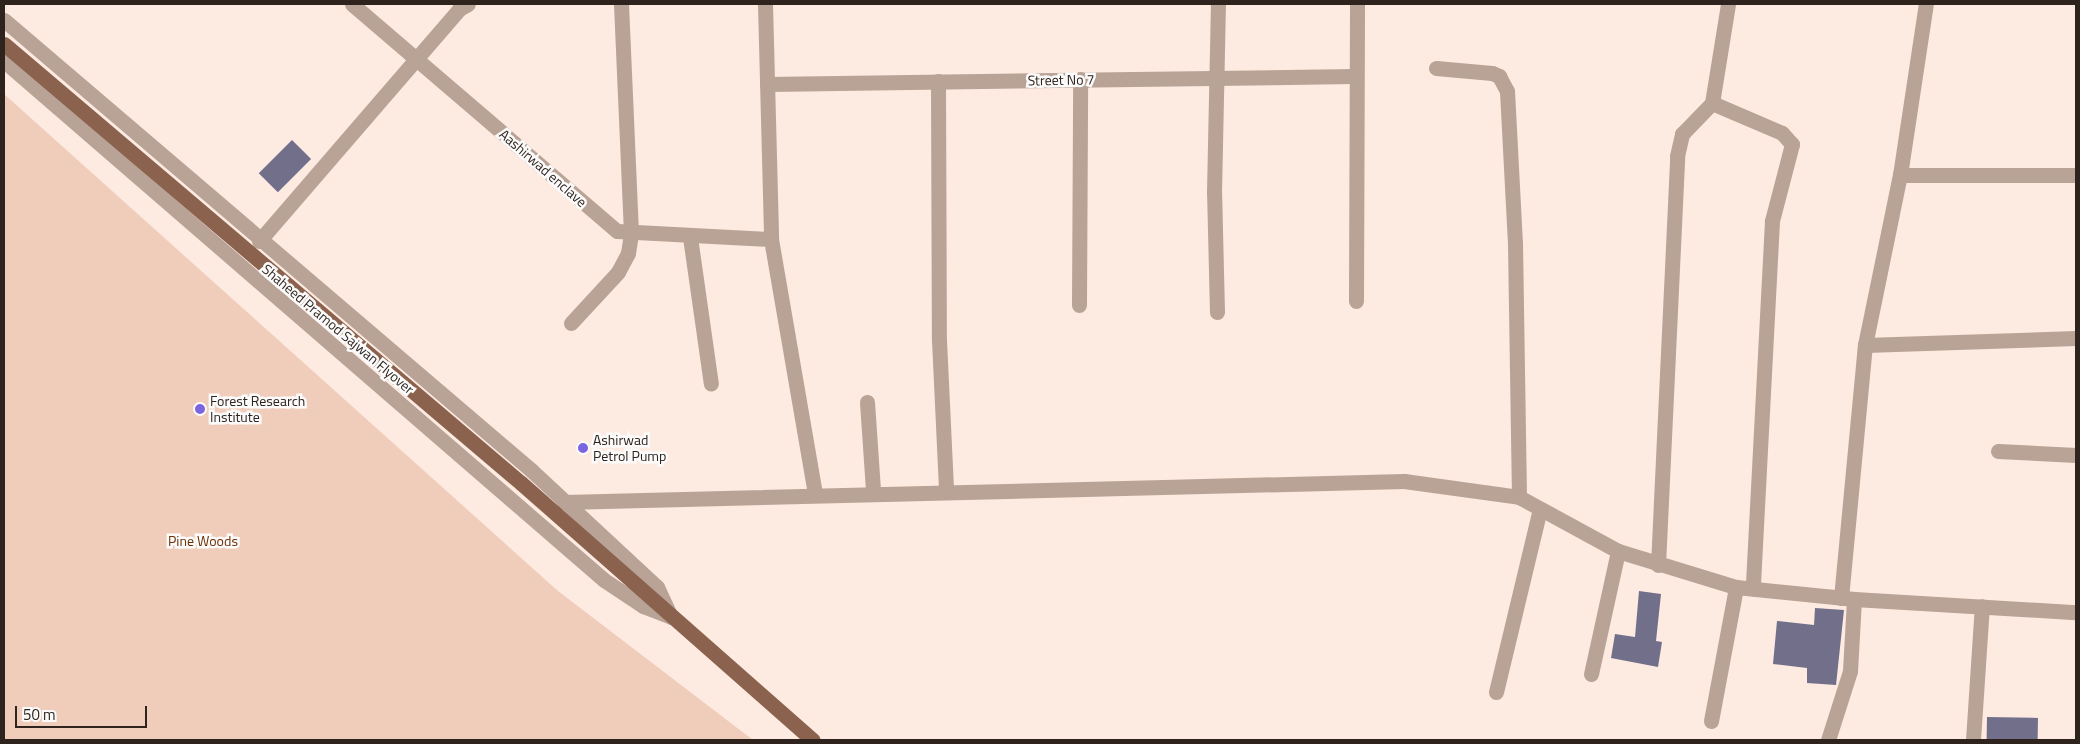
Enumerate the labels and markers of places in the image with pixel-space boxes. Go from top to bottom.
place label: Forest Research Institute [210,393,305,426]
marker: Forest Research Institute [194,403,206,415]
place label: Ashirwad Petrol Pump [593,432,666,464]
marker: Ashirwad Petrol Pump [577,442,589,454]

